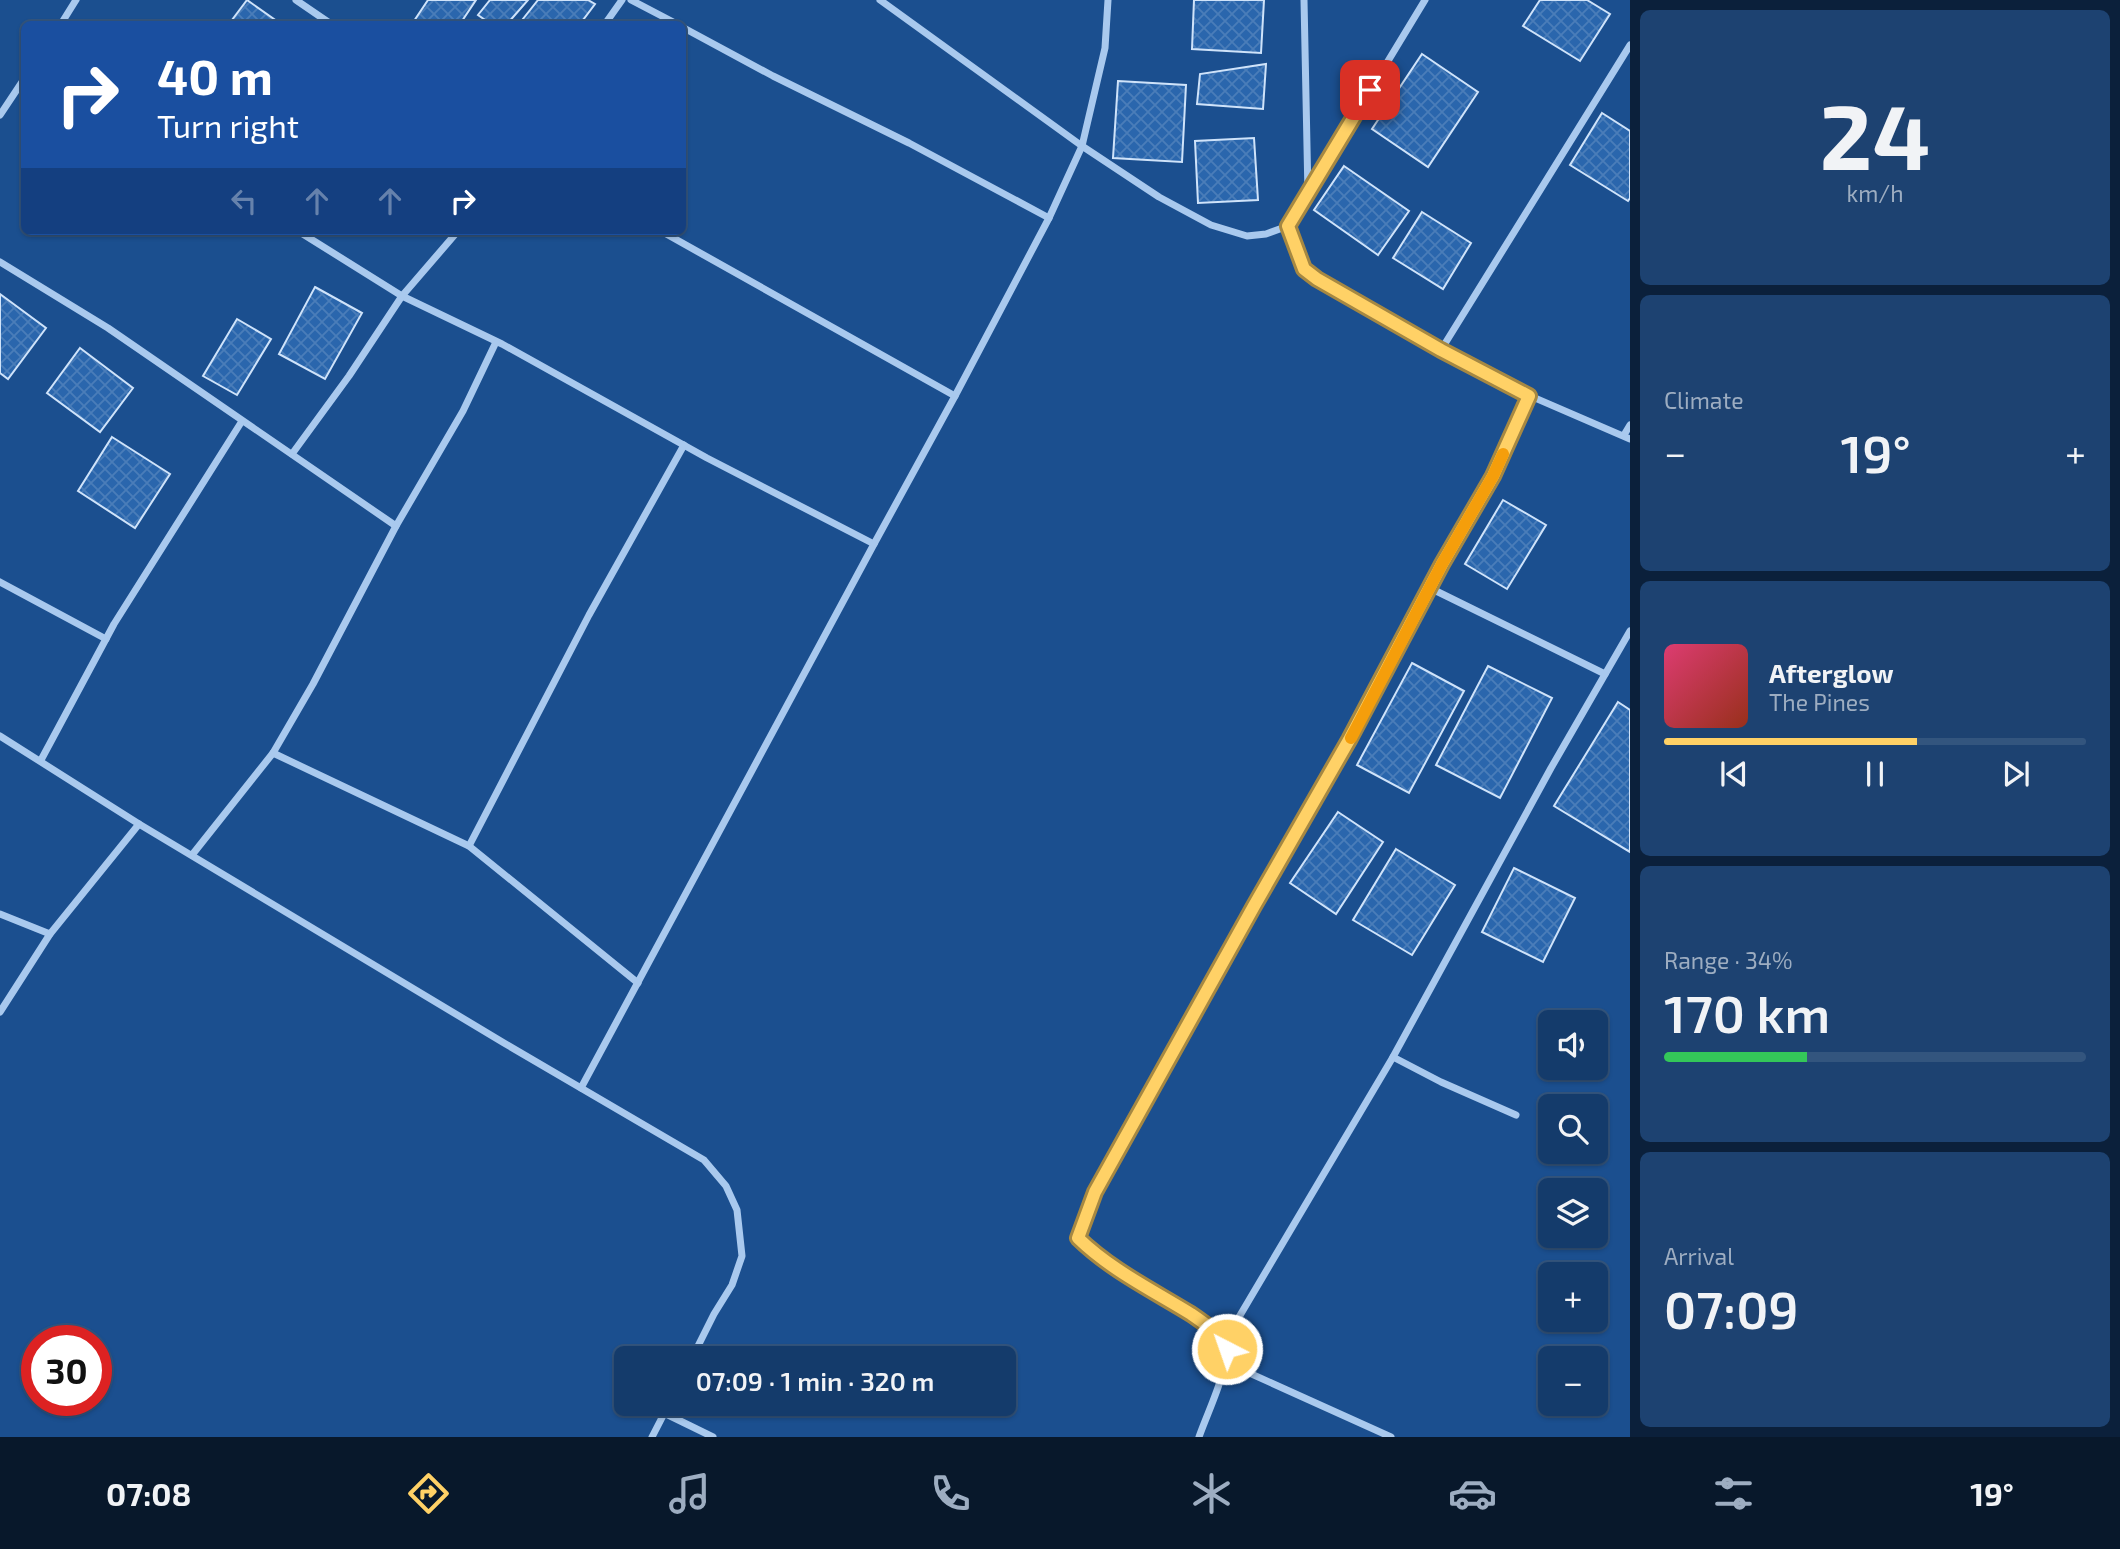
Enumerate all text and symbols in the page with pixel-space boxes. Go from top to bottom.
text: 40 m [157,46,273,105]
icon: right [42,49,133,140]
pin [1340,60,1400,120]
icon: arrive [1351,71,1389,109]
text: 24 [1820,79,1930,188]
text: Turn right [157,106,299,144]
text: km/h [1846,179,1904,207]
icon: left [225,182,263,220]
icon: ahead [298,182,336,220]
icon: ahead [371,182,409,220]
icon: right [444,182,482,220]
text: Climate [1664,386,1744,414]
text: 19° [1840,421,1911,483]
text: − [1664,429,1686,475]
text: + [2065,429,2086,475]
text: Afterglow [1769,657,1894,688]
text: The Pines [1769,688,1870,716]
icon: previous [1715,755,1753,793]
icon: pause [1856,755,1894,793]
icon: next [1997,755,2035,793]
text: Range · 34% [1664,946,1792,974]
text: 170 km [1664,981,1830,1043]
map controls [1538,1010,1608,1416]
button: sound [1538,1010,1608,1080]
button: search [1538,1094,1608,1164]
button: layers [1538,1178,1608,1248]
text: Arrival [1664,1242,1734,1270]
button: + [1538,1262,1608,1332]
text: 07:09 [1664,1277,1799,1339]
position arrow [1190,1312,1264,1386]
speed limit sign: 30 [21,1325,112,1416]
button: − [1538,1346,1608,1416]
text: 07:09 · 1 min · 320 m [696,1365,934,1396]
icon: directions [404,1469,453,1518]
icon: music [665,1469,714,1518]
icon: phone [926,1469,975,1518]
icon: climate [1187,1469,1236,1518]
icon: car [1448,1469,1497,1518]
icon: filters [1709,1469,1758,1518]
text: 07:08 [106,1474,192,1512]
text: 19° [1970,1474,2014,1512]

